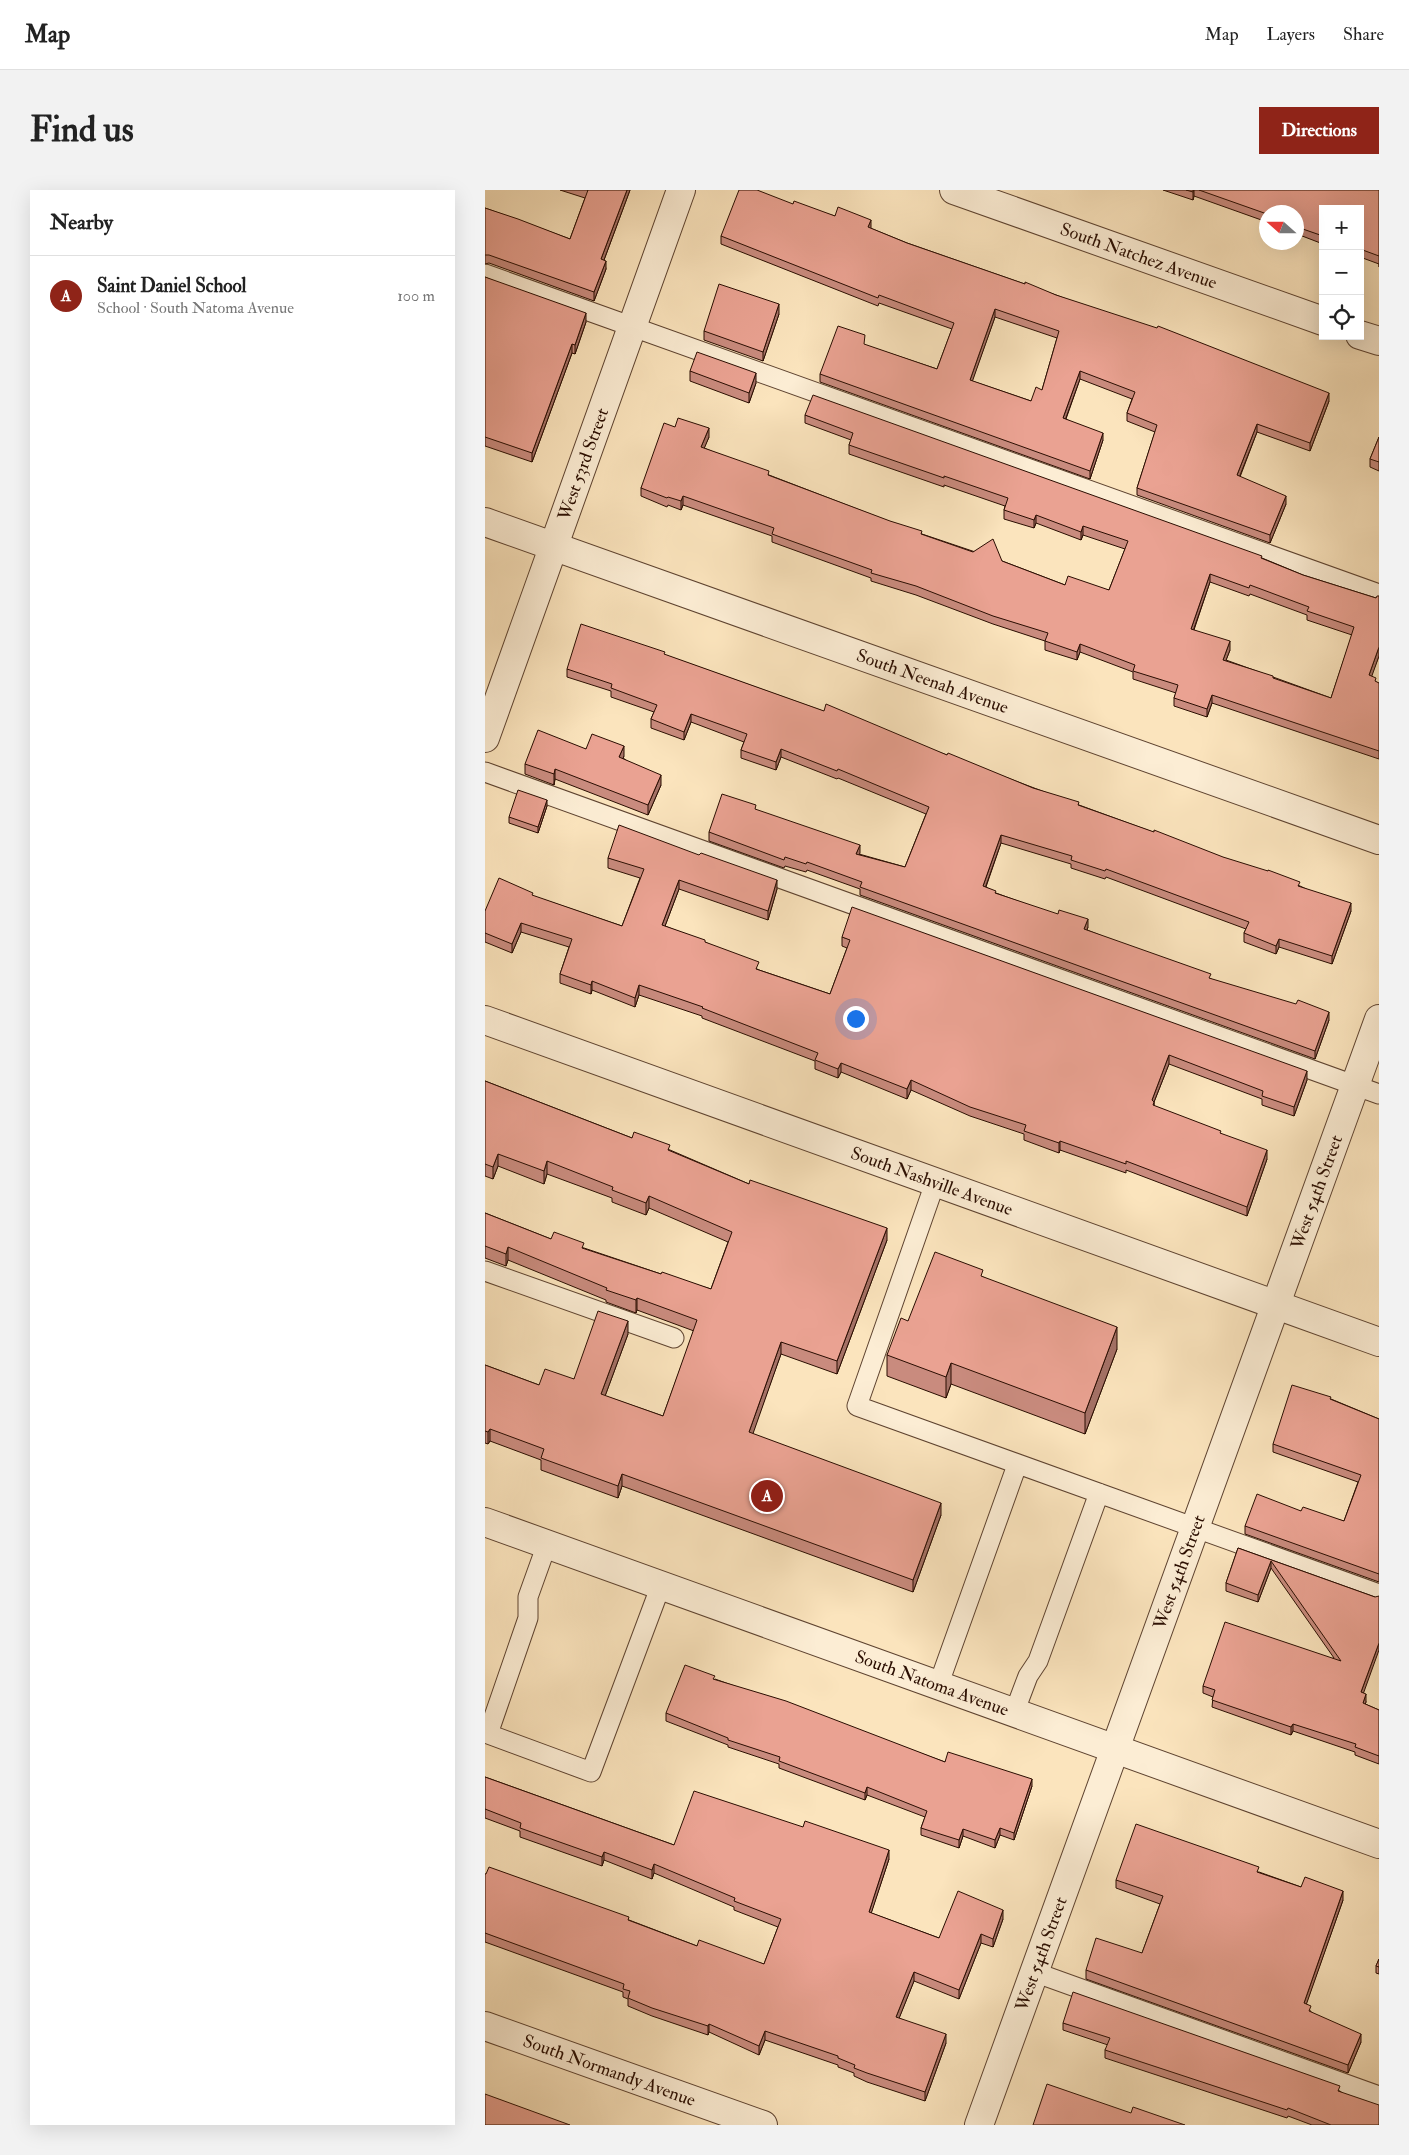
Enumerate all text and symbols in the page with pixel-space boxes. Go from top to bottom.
text: Map [25,19,70,50]
text: Map [1205,23,1239,46]
text: Layers [1267,23,1315,46]
text: Share [1343,23,1384,46]
button: Directions [1259,107,1379,154]
text: Find us [30,108,134,152]
north arrow [1259,205,1304,250]
map controls [1319,205,1364,340]
button: + [1319,205,1364,250]
text: Nearby [50,209,113,236]
street label: South Natchez Avenue [1057,218,1221,295]
button: − [1319,250,1364,295]
text: Saint Daniel School [97,274,246,298]
text: A [61,286,71,306]
text: 100 m [397,286,435,306]
button: locate [1319,295,1364,340]
text: School · South Natoma Avenue [97,298,294,318]
street label: West 53rd Street [553,405,614,524]
street label: South Neenah Avenue [853,644,1012,719]
your location [843,1006,869,1032]
street label: West 54th Street [1285,1132,1348,1253]
street label: South Nashville Avenue [848,1142,1016,1221]
pin: A [751,1477,783,1515]
street label: West 54th Street [1148,1512,1211,1633]
street label: South Natoma Avenue [852,1645,1012,1722]
street label: West 54th Street [1010,1894,1073,2015]
street label: South Normandy Avenue [520,2029,699,2112]

